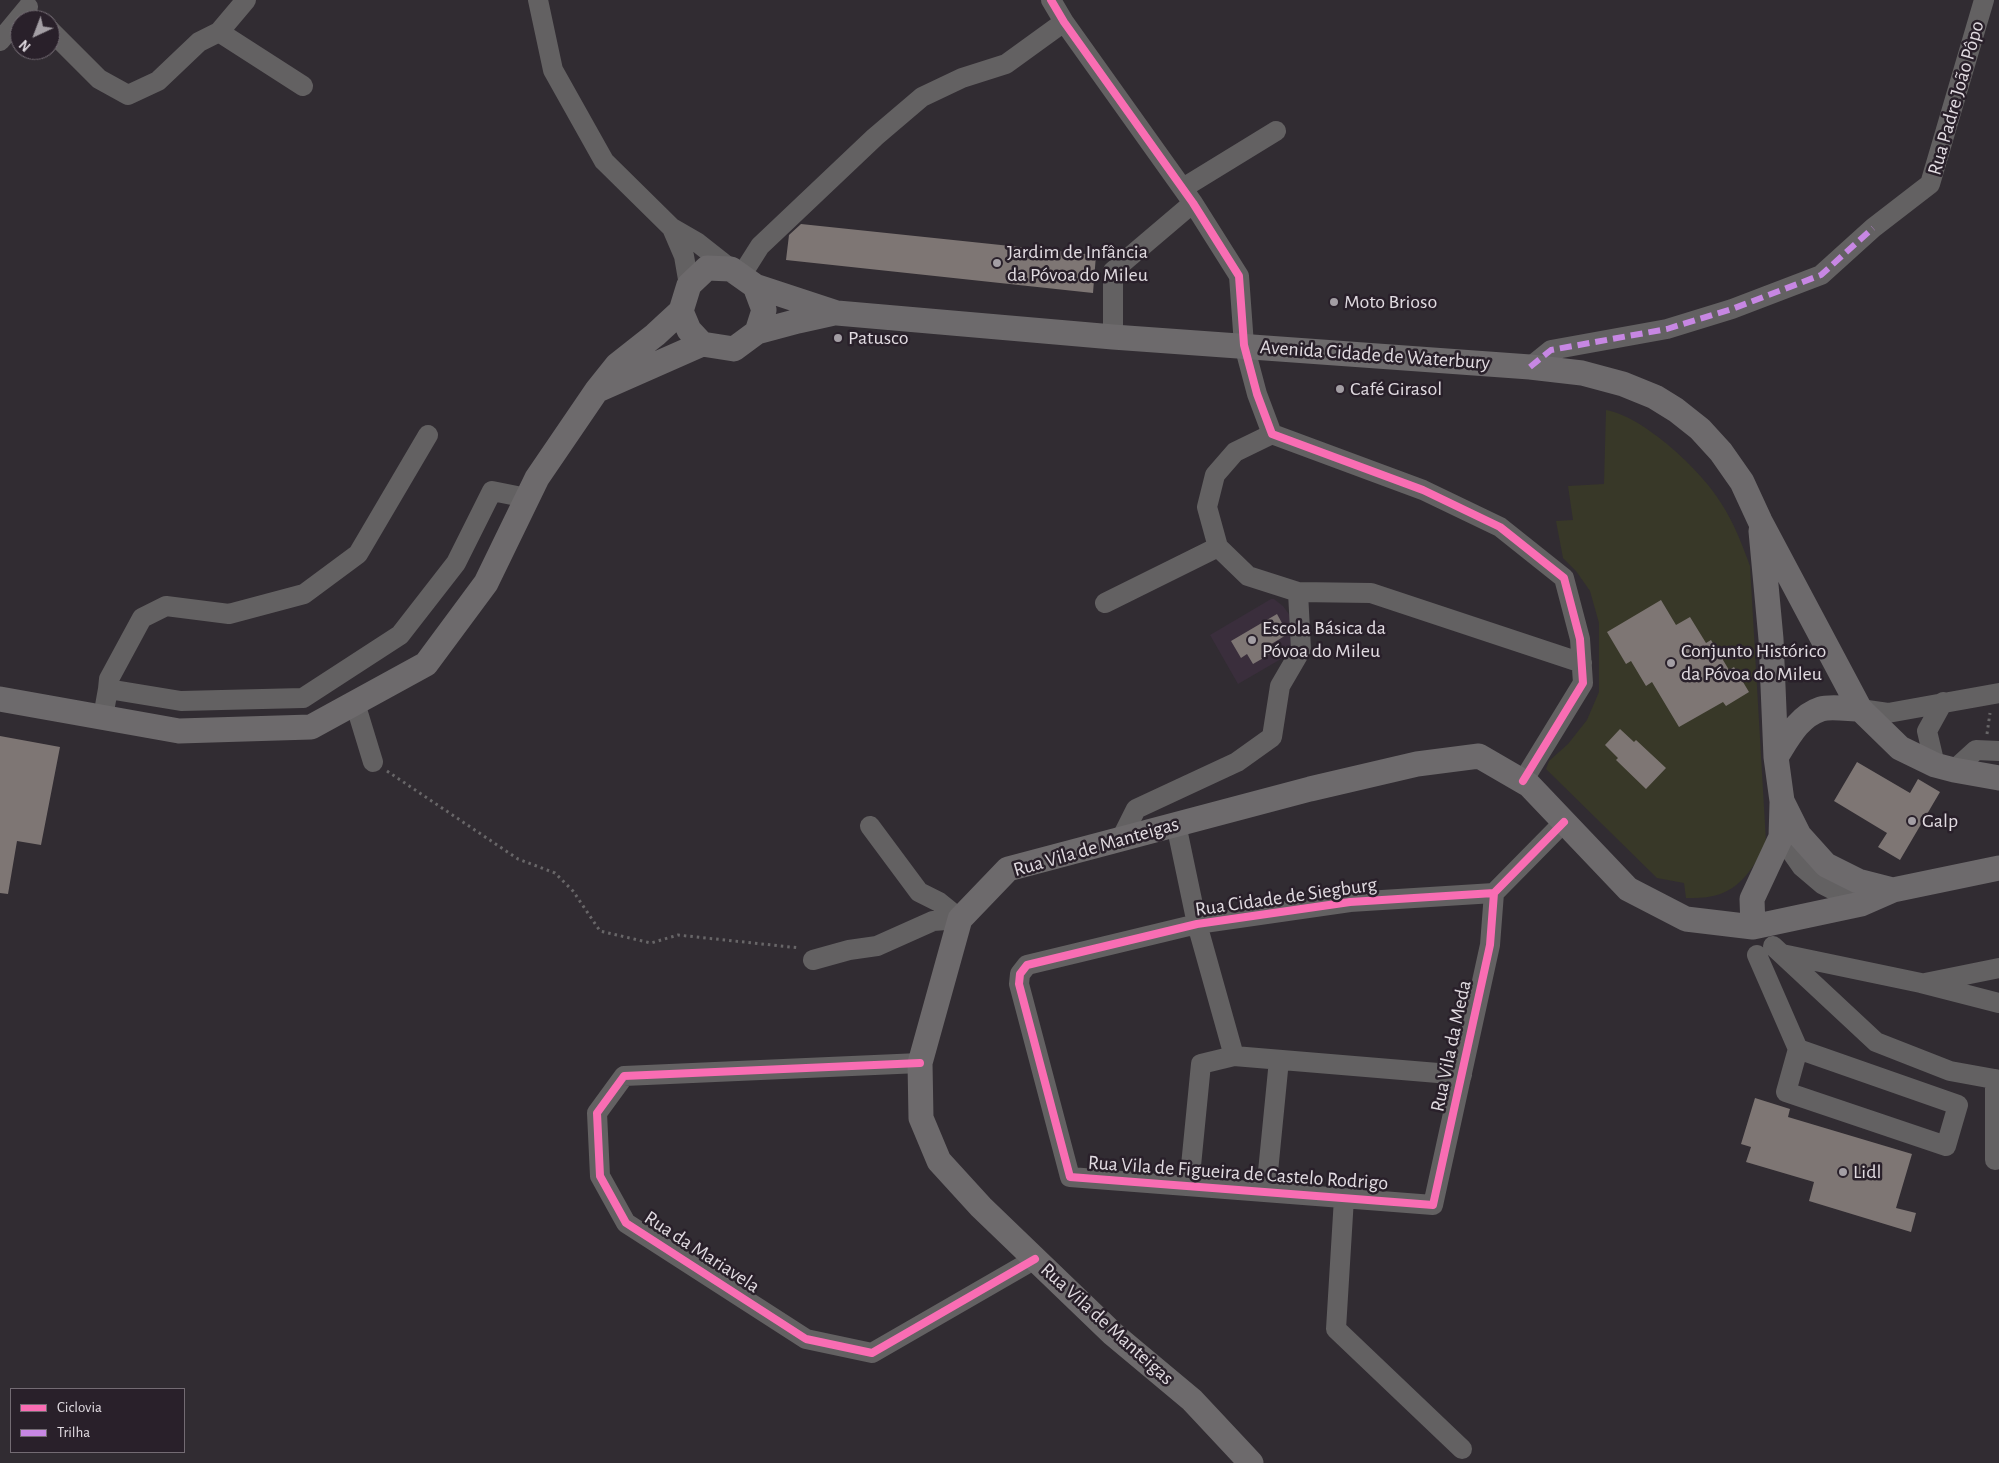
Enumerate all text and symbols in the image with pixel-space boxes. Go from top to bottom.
north arrow [10,10,60,60]
street label: Rua Padre João Pôpo [1923,18,1989,178]
text: N [17,37,34,54]
place label: Jardim de Infância da Póvoa do Mileu [1007,240,1148,287]
marker: Jardim de Infância da Póvoa do Mileu [991,257,1003,269]
place label: Moto Brioso [1344,290,1437,314]
marker: Moto Brioso [1328,296,1340,308]
place label: Patusco [848,326,909,350]
marker: Patusco [832,332,844,344]
street label: Avenida Cidade de Waterbury [1259,335,1491,375]
place label: Café Girasol [1350,377,1442,401]
marker: Café Girasol [1334,383,1346,395]
place label: Escola Básica da Póvoa do Mileu [1262,616,1386,663]
marker: Escola Básica da Póvoa do Mileu [1246,634,1258,646]
place label: Conjunto Histórico da Póvoa do Mileu [1681,639,1826,686]
marker: Conjunto Histórico da Póvoa do Mileu [1665,657,1677,669]
place label: Galp [1922,809,1958,833]
street label: Rua Vila de Manteigas [1010,812,1182,882]
marker: Galp [1906,815,1918,827]
street label: Rua Cidade de Siegburg [1193,872,1379,922]
street label: Rua Vila da Meda [1425,978,1477,1114]
street label: Rua Vila de Figueira de Castelo Rodrigo [1087,1151,1389,1195]
place label: Lidl [1853,1160,1881,1184]
marker: Lidl [1837,1166,1849,1178]
street label: Rua da Mariavela [640,1206,764,1298]
street label: Rua Vila de Manteigas [1035,1258,1179,1390]
legend [10,1388,185,1453]
text: Ciclovia [57,1400,102,1415]
text: Trilha [57,1425,90,1440]

